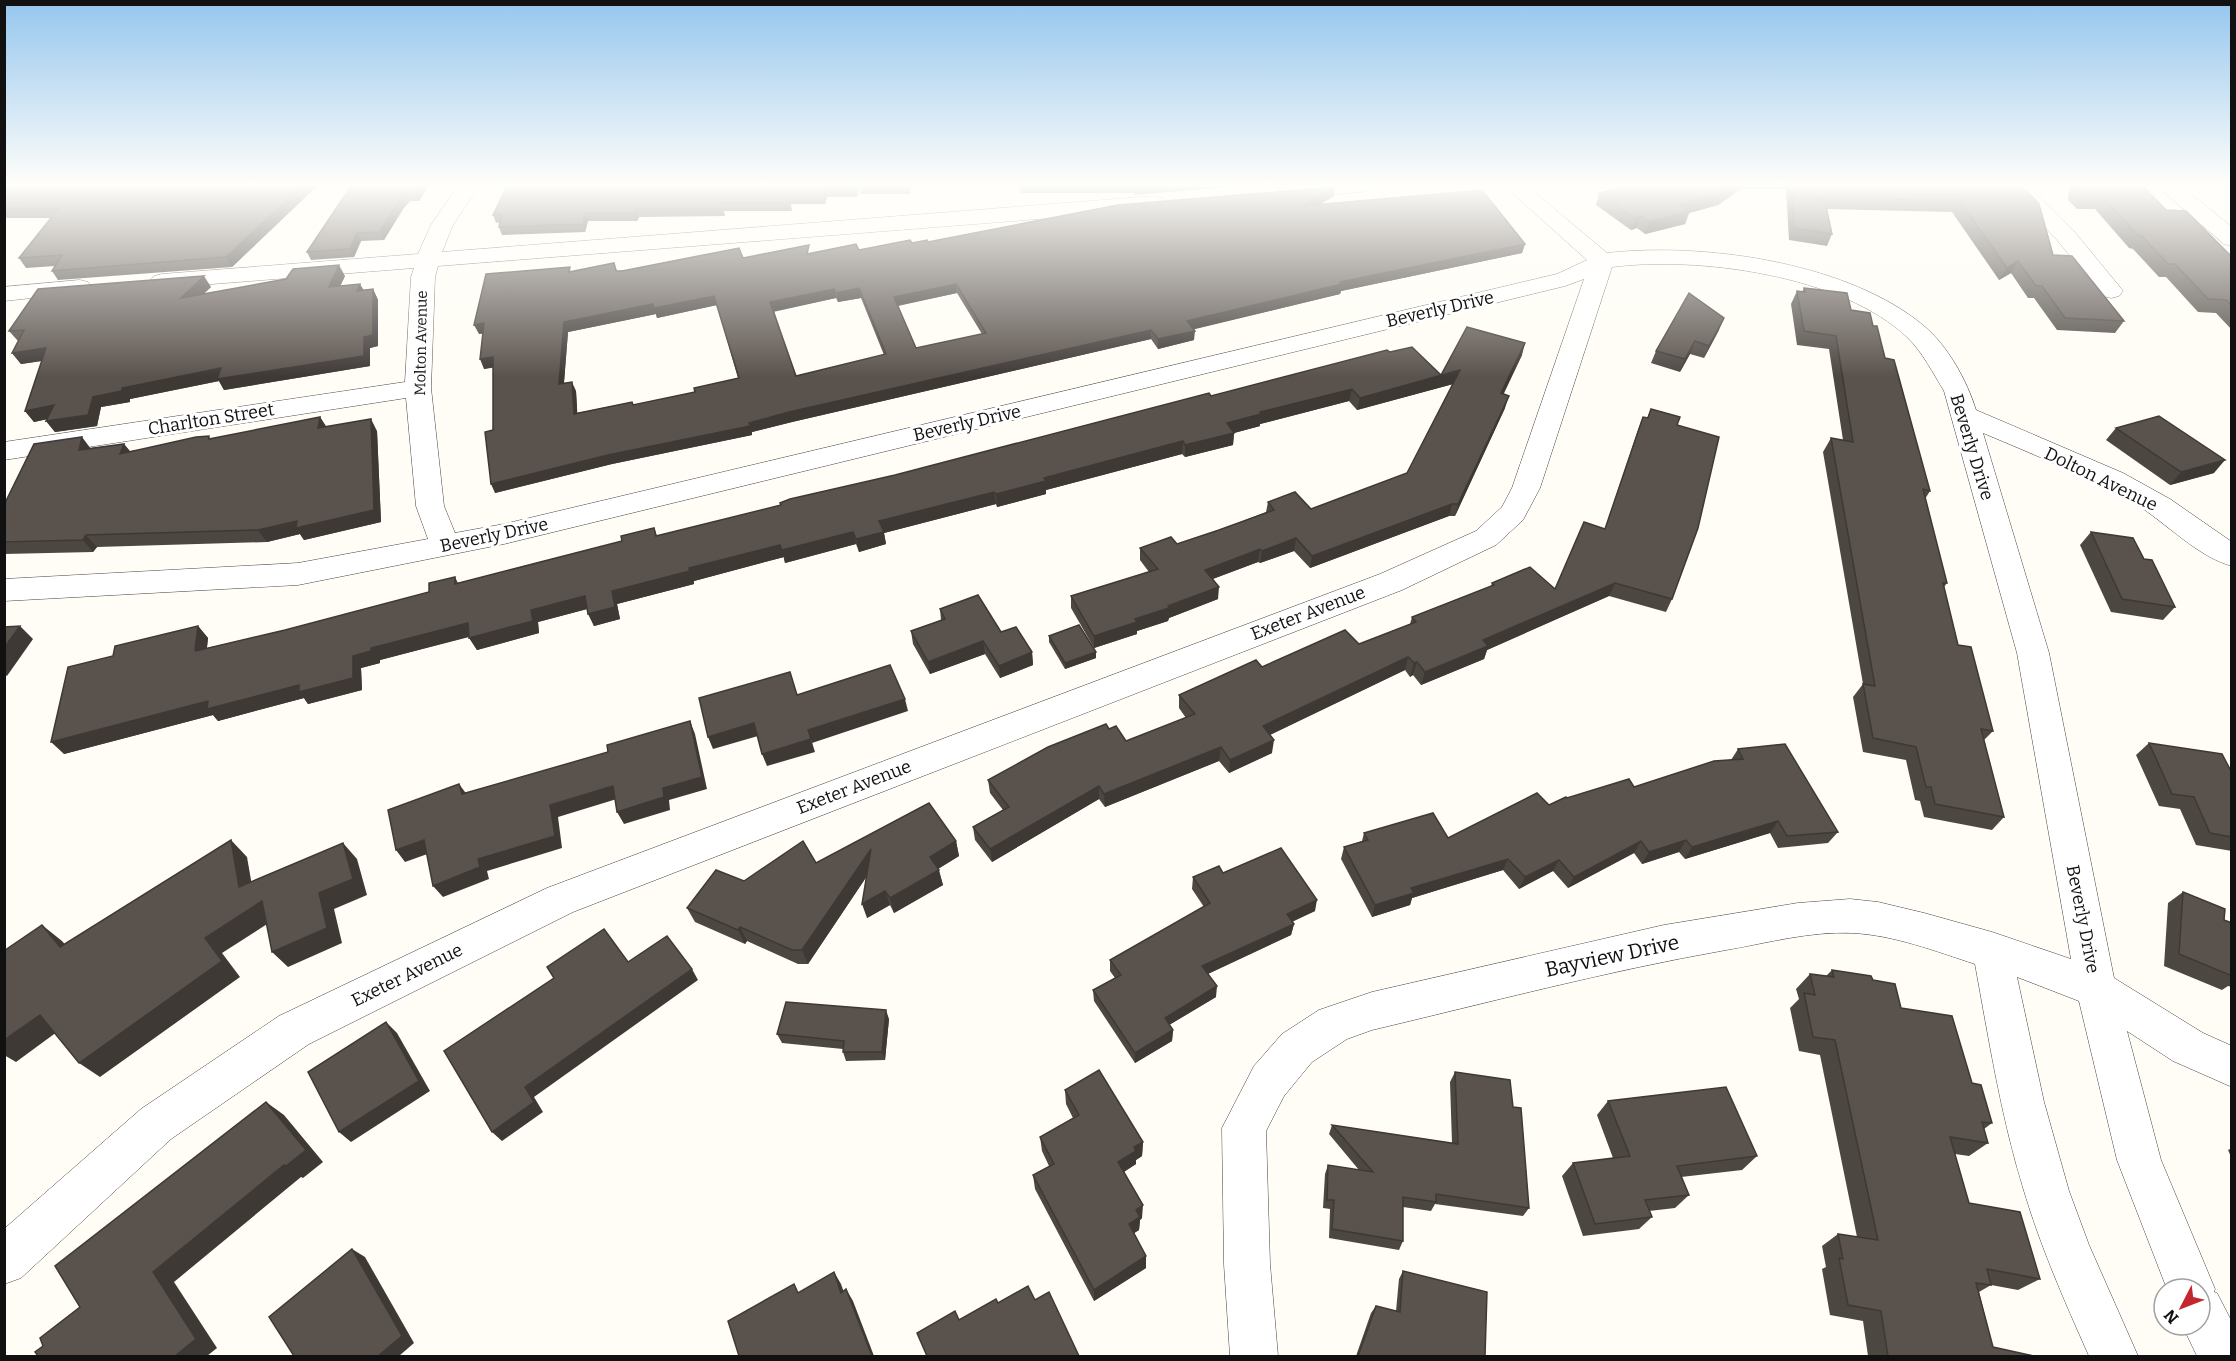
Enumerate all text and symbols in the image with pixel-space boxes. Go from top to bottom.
street label: Beverly Drive [1384,286,1496,332]
street label: Molton Avenue [411,290,431,396]
street label: Beverly Drive [1945,391,1999,503]
street label: Charlton Street [146,398,276,440]
street label: Beverly Drive [911,400,1023,446]
street label: Dolton Avenue [2041,442,2161,516]
street label: Beverly Drive [438,513,550,557]
street label: Exeter Avenue [1248,581,1368,645]
street label: Exeter Avenue [794,755,914,819]
street label: Beverly Drive [2062,863,2104,975]
street label: Bayview Drive [1543,929,1681,983]
street label: Exeter Avenue [348,939,466,1011]
north arrow [2152,1277,2212,1337]
text: N [2160,1306,2182,1328]

